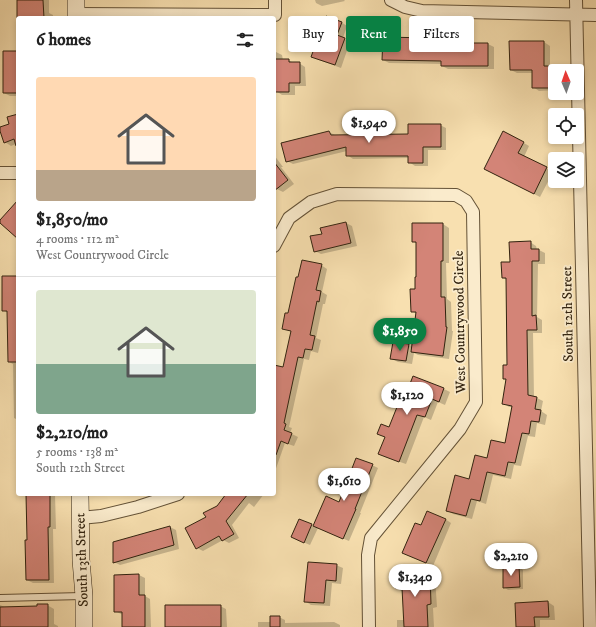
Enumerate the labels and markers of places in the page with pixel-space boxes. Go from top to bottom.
pin: $1,940 [336,110,402,144]
pin: $1,850 [367,318,433,352]
pin: $1,120 [374,382,440,416]
pin: $1,610 [311,468,377,502]
pin: $2,210 [478,543,544,577]
pin: $1,340 [382,564,448,598]

